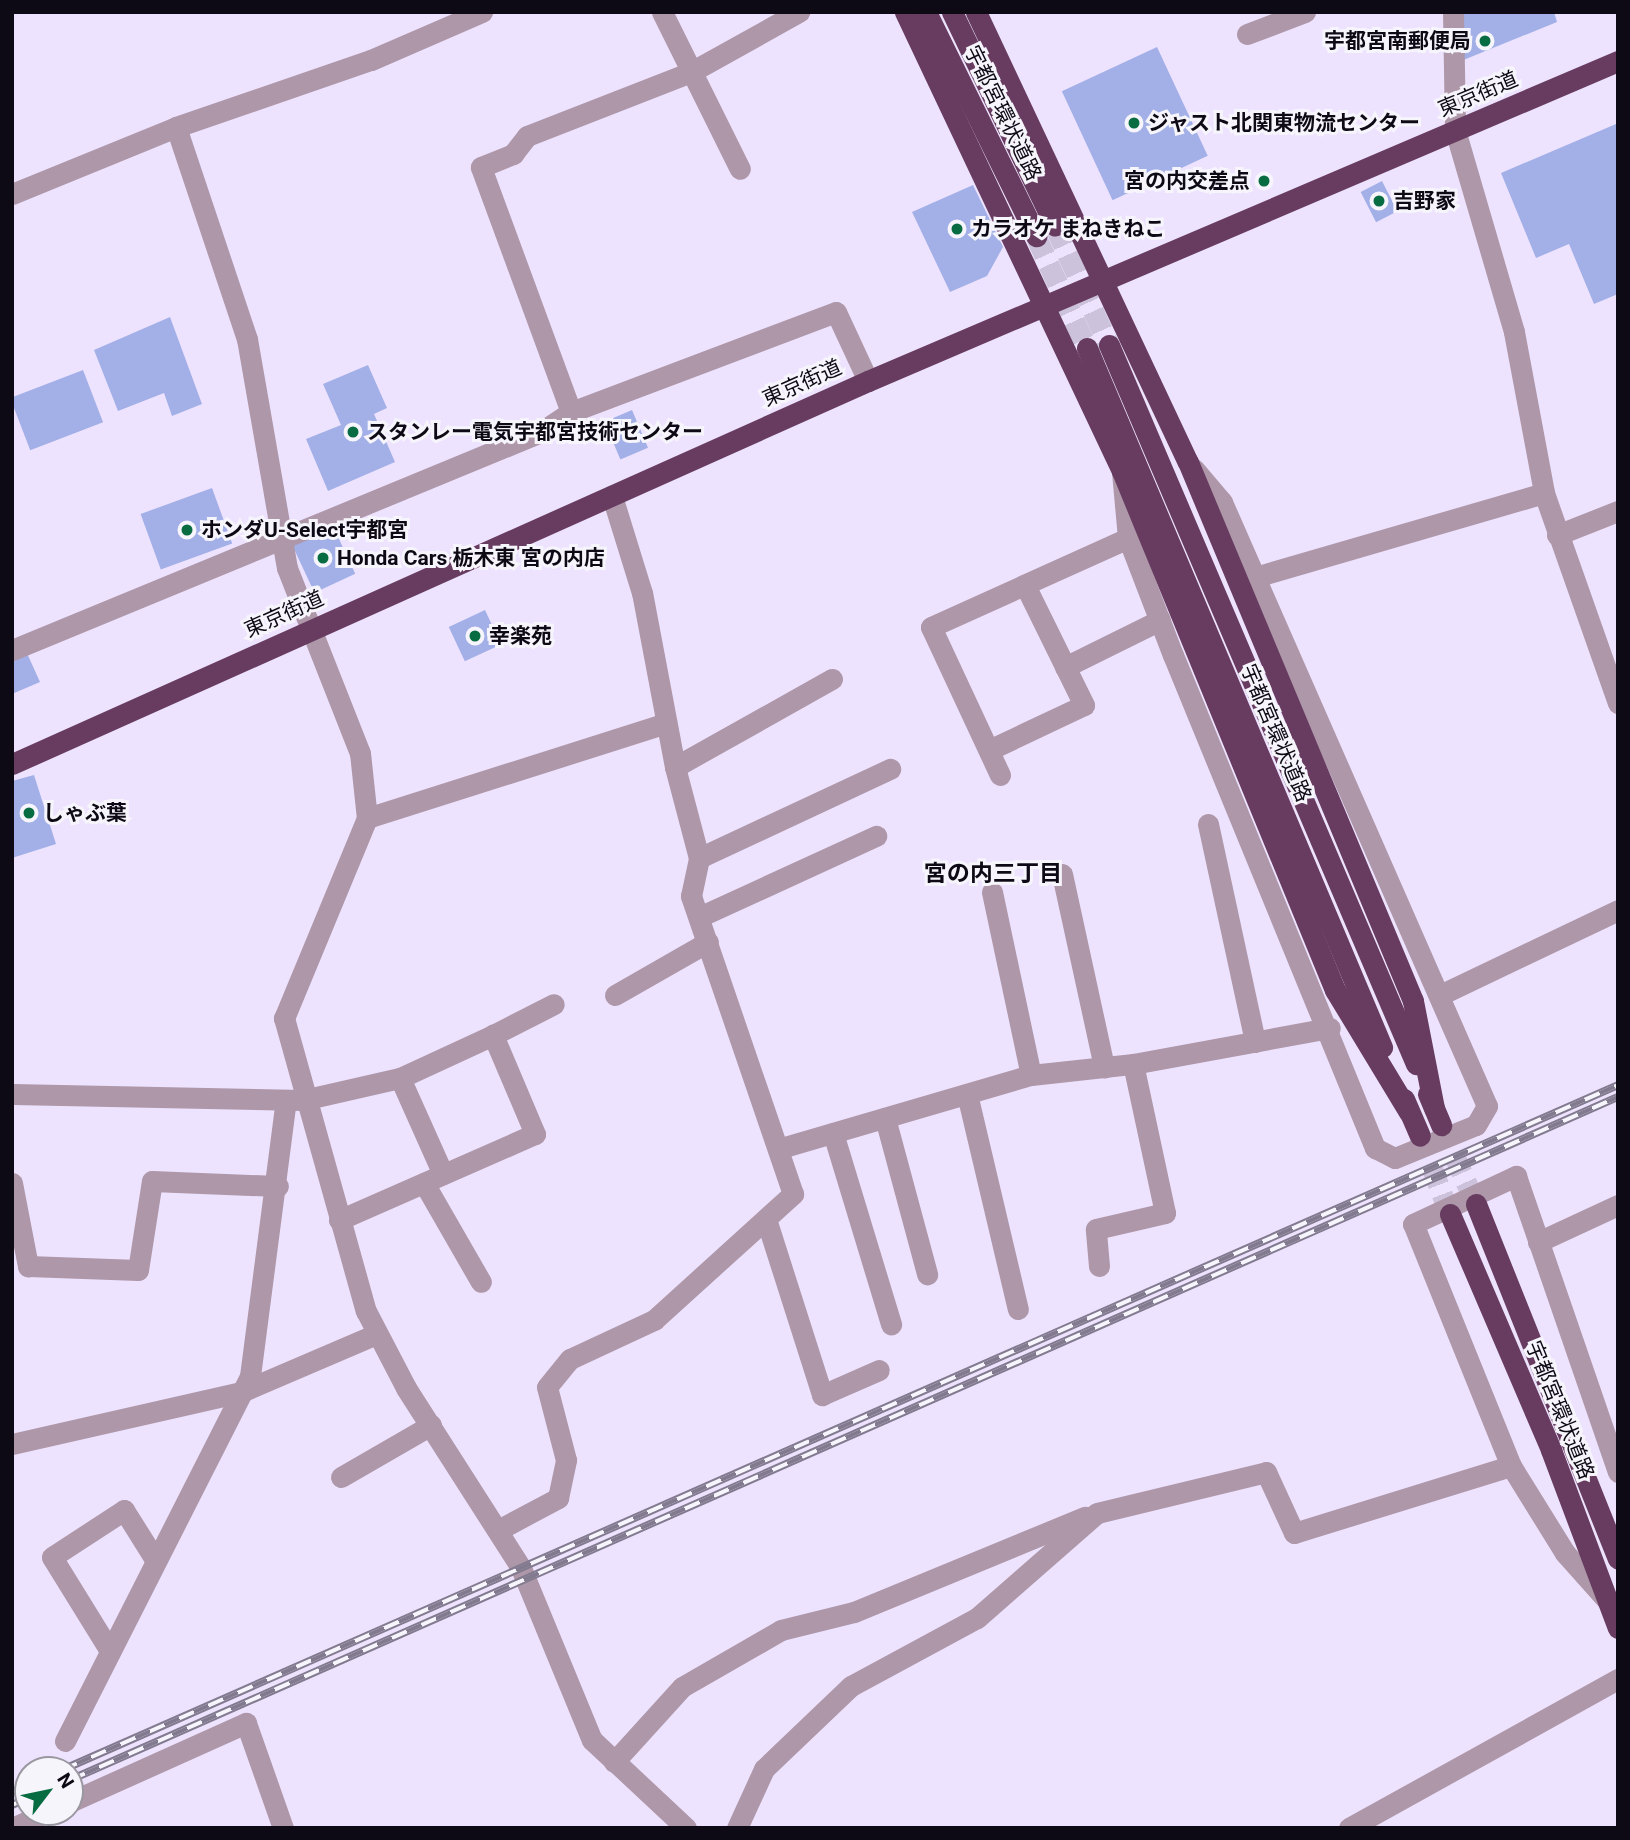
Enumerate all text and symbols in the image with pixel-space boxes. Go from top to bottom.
place label: 宇都宮南郵便局 [1324,28,1471,54]
marker: 宇都宮南郵便局 [1477,33,1493,49]
street label: 宇都宮環状道路 [959,41,1047,185]
street label: 東京街道 [1434,66,1522,122]
place label: ジャスト北関東物流センター [1148,110,1421,136]
marker: ジャスト北関東物流センター [1126,115,1142,131]
place label: 宮の内交差点 [1124,168,1250,194]
marker: 宮の内交差点 [1256,173,1272,189]
place label: 吉野家 [1393,188,1456,214]
marker: 吉野家 [1371,193,1387,209]
place label: カラオケ まねきねこ [971,216,1165,242]
marker: カラオケ まねきねこ [949,221,965,237]
street label: 東京街道 [759,354,845,412]
place label: スタンレー電気宇都宮技術センター [367,419,703,445]
marker: スタンレー電気宇都宮技術センター [345,424,361,440]
place label: ホンダU-Select宇都宮 [201,517,408,543]
marker: ホンダU-Select宇都宮 [179,522,195,538]
place label: Honda Cars 栃木東 宮の内店 [337,545,605,571]
marker: Honda Cars 栃木東 宮の内店 [315,550,331,566]
street label: 東京街道 [241,585,327,643]
place label: 幸楽苑 [489,623,552,649]
marker: 幸楽苑 [467,628,483,644]
street label: 宇都宮環状道路 [1236,660,1316,806]
place label: しゃぶ葉 [43,800,127,826]
marker: しゃぶ葉 [21,805,37,821]
district label: 宮の内三丁目 [924,860,1062,888]
street label: 宇都宮環状道路 [1521,1337,1599,1483]
north arrow [14,1756,84,1826]
text: N [52,1769,79,1792]

